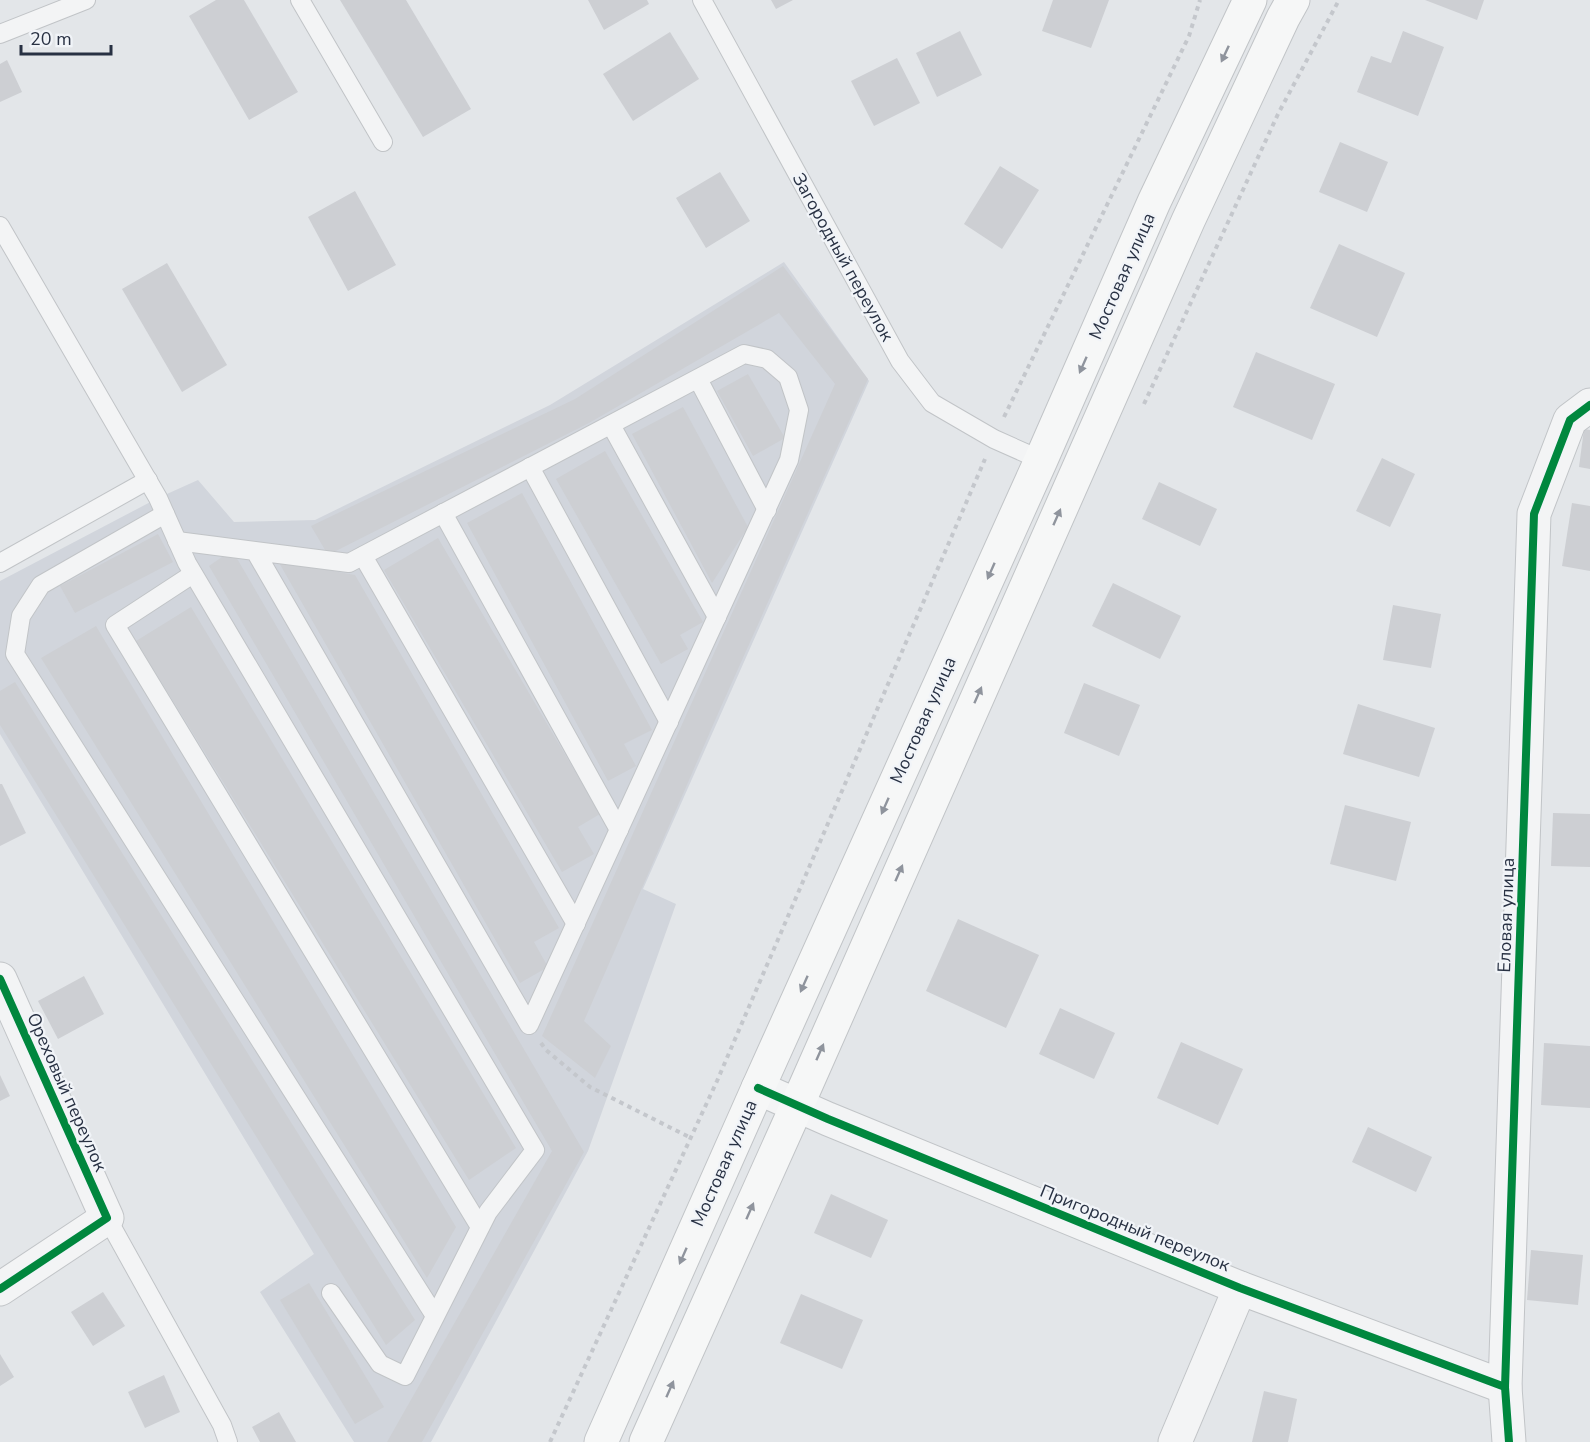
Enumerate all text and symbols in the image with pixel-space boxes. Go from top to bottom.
scale bar [21,18,111,56]
text: 20 m [30,27,72,51]
one-way arrow [1220,45,1229,62]
street label: Загородный переулок [787,168,900,346]
street label: Мостовая улица [1083,209,1161,343]
one-way arrow [1078,356,1087,374]
one-way arrow [1053,508,1062,525]
one-way arrow [985,562,995,580]
street label: Мостовая улица [884,653,962,787]
one-way arrow [974,687,983,704]
one-way arrow [880,798,889,815]
street label: Еловая улица [1492,857,1520,973]
one-way arrow [895,865,904,882]
one-way arrow [799,975,809,993]
street label: Ореховый переулок [21,1009,113,1176]
one-way arrow [816,1043,825,1060]
street label: Мостовая улица [685,1096,763,1230]
street label: Пригородный переулок [1037,1179,1234,1277]
one-way arrow [745,1202,754,1219]
one-way arrow [678,1248,688,1266]
one-way arrow [665,1379,675,1397]

